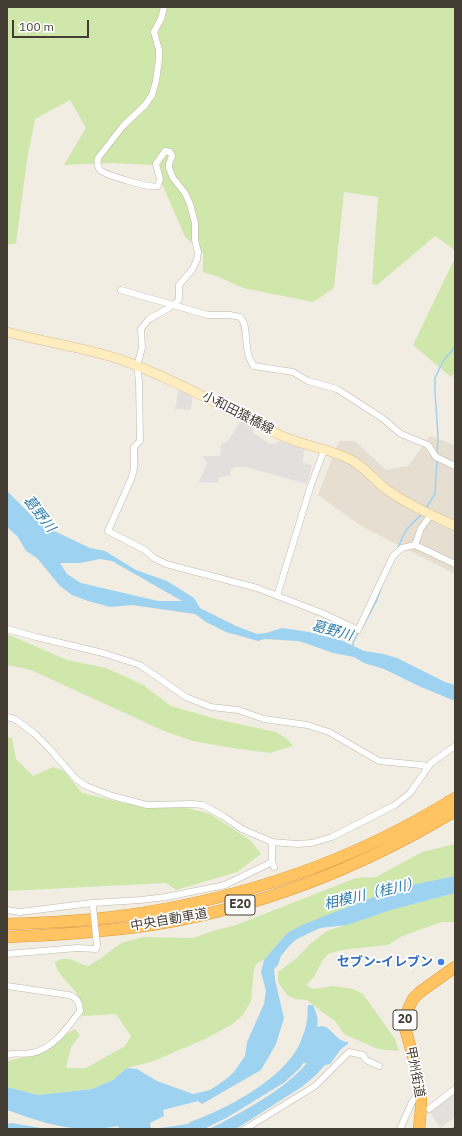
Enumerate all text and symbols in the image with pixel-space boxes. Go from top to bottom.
scale bar [14,12,91,38]
text: 100 m [19,19,54,34]
street label: 小和田猿橋線 [200,388,276,438]
water label: 葛野川 [19,492,59,536]
water label: 葛野川 [310,617,354,645]
water label: 相模川（桂川） [322,875,422,913]
road number: E20 [225,895,255,915]
street label: 中央自動車道 [129,906,209,934]
place label: セブン-イレブン [337,954,433,970]
marker: セブン-イレブン [436,957,446,967]
road number: 20 [393,1010,417,1030]
street label: 甲州街道 [402,1045,428,1099]

